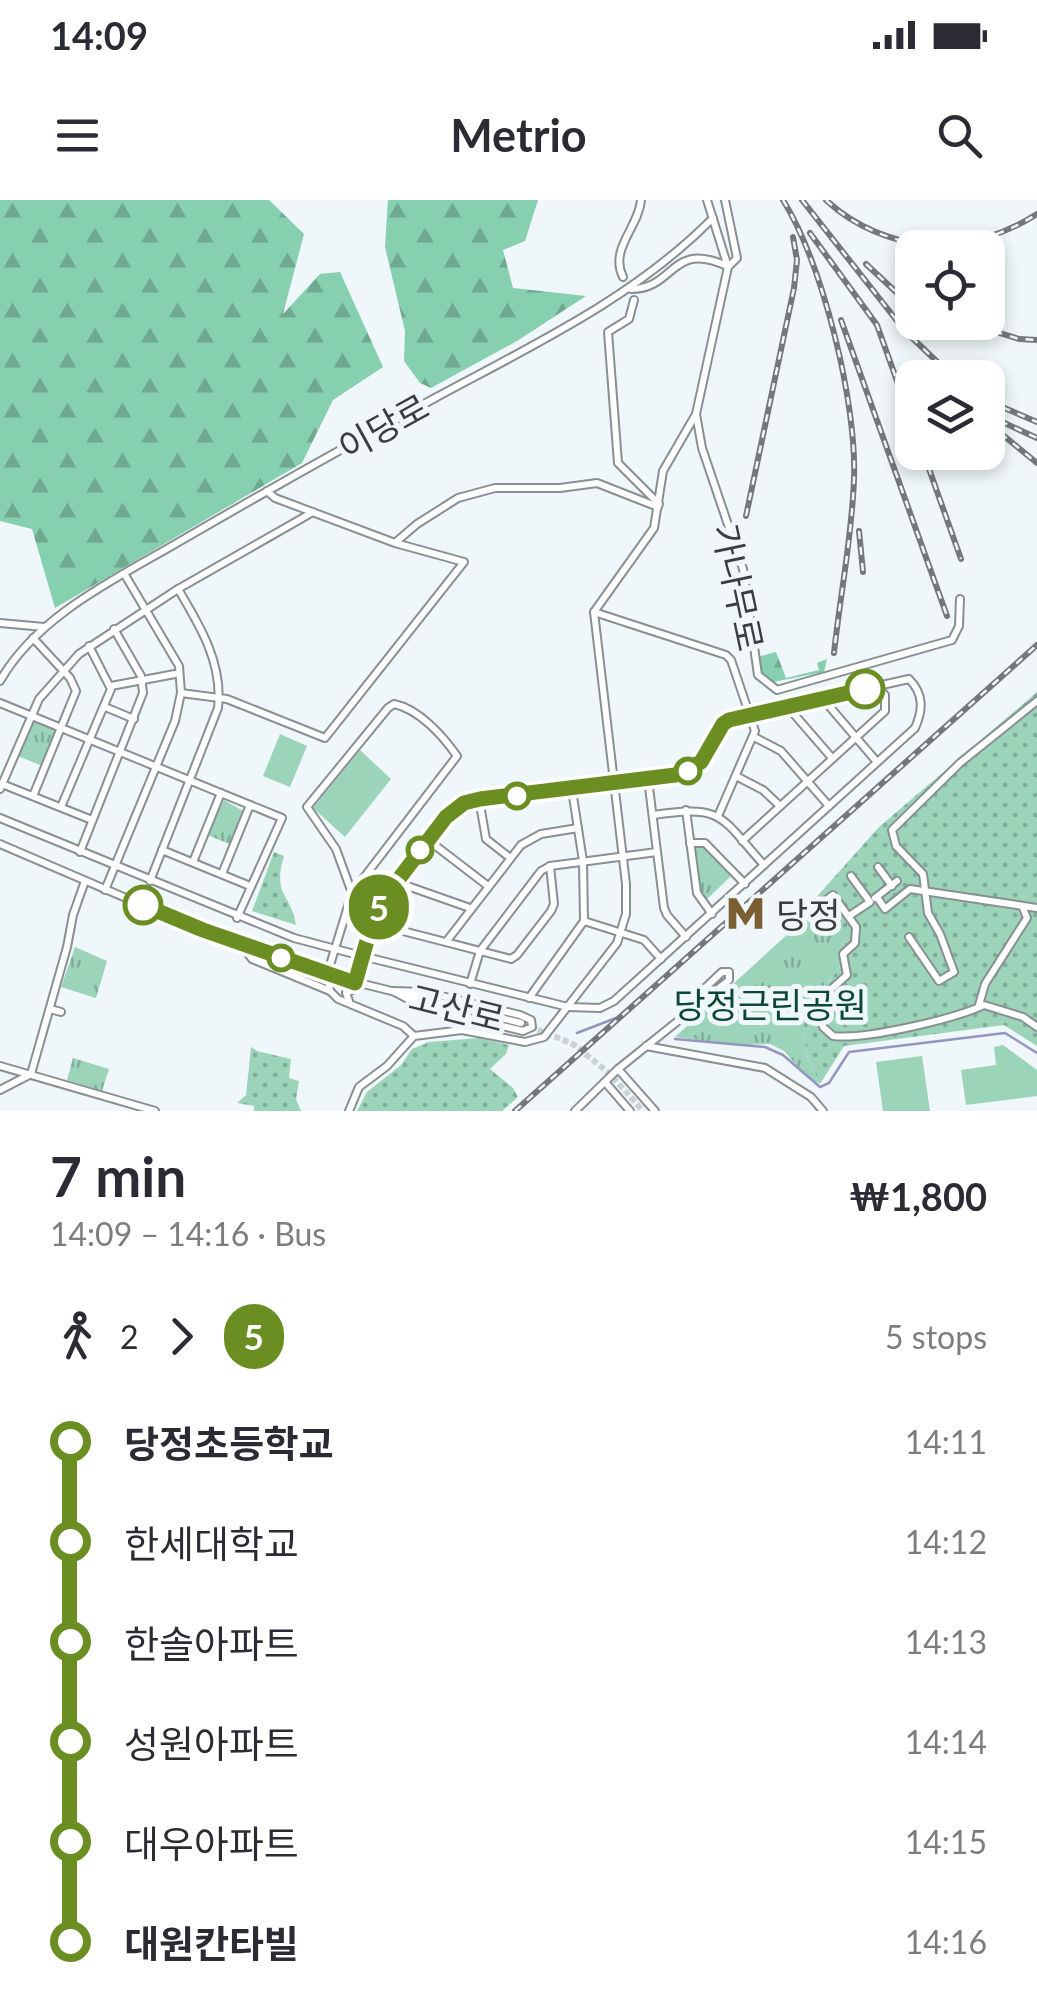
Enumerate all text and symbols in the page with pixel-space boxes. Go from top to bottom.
text: 14:09 [50,12,148,58]
icon: menu [50,108,105,163]
text: Metrio [450,108,587,162]
icon: search [932,108,987,163]
map controls [895,230,1005,470]
button: locate [895,230,1005,340]
button: layers [895,360,1005,470]
street label: 이당로 [331,384,435,468]
street label: 가나무로 [705,520,773,654]
unlabelled marker [846,670,884,708]
unlabelled marker [675,758,701,784]
unlabelled marker [504,783,530,809]
unlabelled marker [407,837,433,863]
line badge: 5 [346,874,412,940]
unlabelled marker [124,886,162,924]
text: 5 [369,886,389,928]
metro station icon: 당정 [725,893,767,935]
place label: 당정 [776,893,840,935]
unlabelled marker [268,945,294,971]
street label: 고산로 [405,975,509,1039]
park label: 당정근린공원 [673,983,867,1025]
text: 7 min [50,1143,186,1209]
text: ₩1,800 [849,1173,987,1219]
text: 14:09 – 14:16 · Bus [50,1214,326,1253]
icon: walk [50,1309,105,1364]
icon: forward [154,1309,209,1364]
text: 5 [244,1315,264,1357]
text: 2 [120,1317,139,1356]
text: 5 stops [885,1317,987,1356]
text: 당정초등학교 [124,1420,334,1466]
text: 14:11 [905,1422,987,1461]
text: 한세대학교 [124,1520,299,1566]
text: 14:12 [905,1522,987,1561]
text: 한솔아파트 [124,1620,299,1666]
text: 14:13 [905,1622,987,1661]
text: 성원아파트 [124,1720,299,1766]
text: 14:14 [905,1722,987,1761]
text: 대우아파트 [124,1820,299,1866]
text: 14:15 [905,1822,987,1861]
text: 대원칸타빌 [124,1920,299,1966]
text: 14:16 [905,1922,987,1961]

